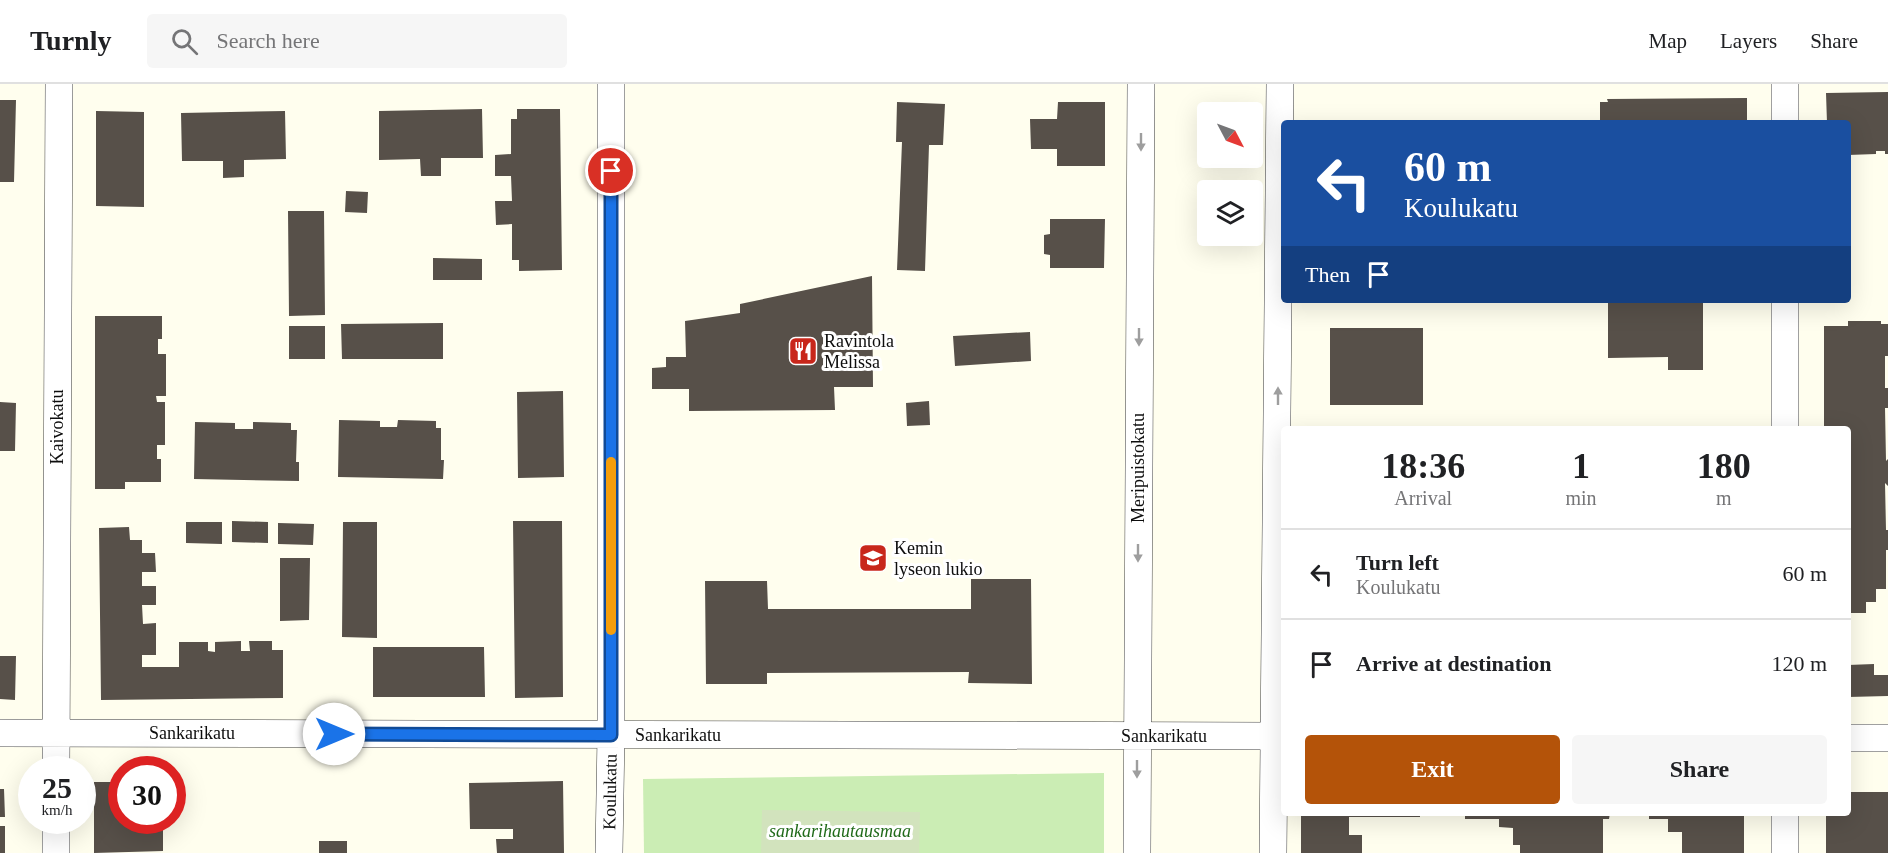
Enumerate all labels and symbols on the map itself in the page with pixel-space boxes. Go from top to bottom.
north arrow [1197,102,1263,168]
one-way arrow [1136,133,1146,152]
pin [585,145,636,196]
one-way arrow [1134,328,1144,347]
place label: Ravintola Melissa [824,331,894,372]
restaurant icon: Ravintola Melissa [787,335,819,367]
one-way arrow [1273,386,1283,405]
street label: Kaivokatu [47,390,67,464]
street label: Meripuistokatu [1128,413,1148,523]
place label: Kemin lyseon lukio [894,538,983,579]
school or university icon: Kemin lyseon lukio [857,542,889,574]
one-way arrow [1133,544,1143,563]
position arrow [302,702,366,766]
street label: Sankarikatu [149,723,235,743]
street label: Sankarikatu [635,725,721,745]
street label: Sankarikatu [1121,726,1207,746]
street label: Koulukatu [599,754,621,830]
speed limit sign: 30 [108,756,186,834]
one-way arrow [1132,760,1142,779]
park label: sankarihautausmaa [769,821,911,841]

